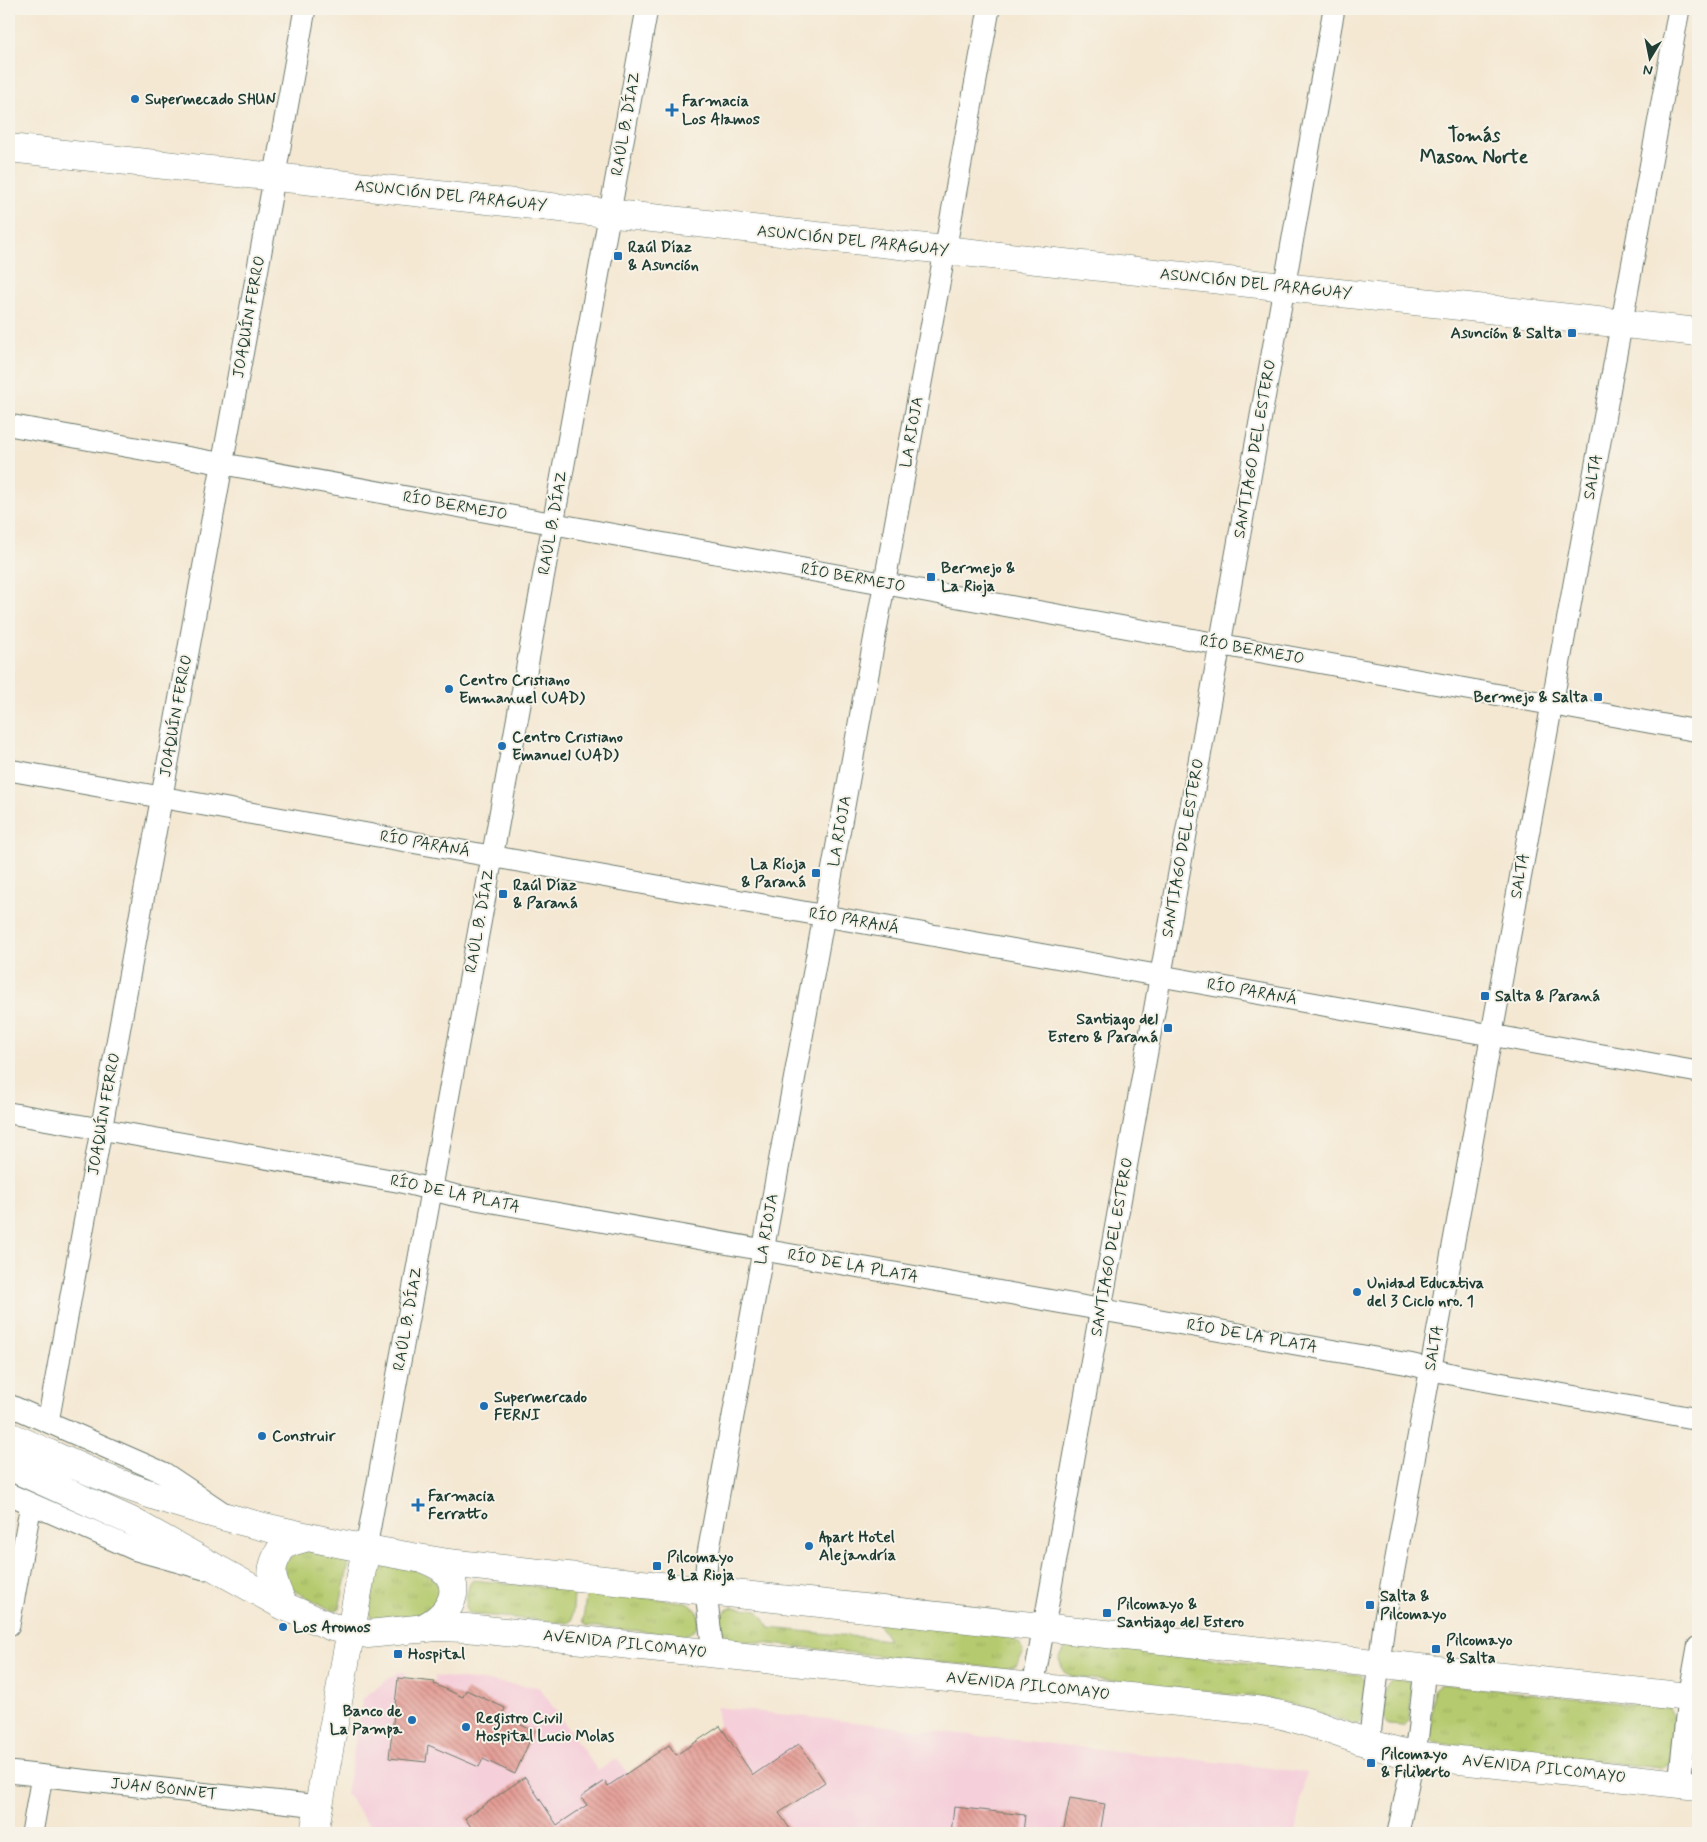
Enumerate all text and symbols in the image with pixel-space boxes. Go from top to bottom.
north arrow [1624,32,1674,82]
text: N [1642,60,1654,79]
street label: RAÚL B. DÍAZ [607,70,645,178]
place label: Supermecado SHUN [145,89,276,110]
place label: Farmacia Los Alamos [682,91,760,130]
marker: Supermecado SHUN [129,93,141,105]
marker: Farmacia Los Alamos [666,104,678,116]
district label: Tomás Mason Norte [1420,123,1529,170]
street label: ASUNCIÓN DEL PARAGUAY [354,175,548,217]
street label: ASUNCIÓN DEL PARAGUAY [756,220,950,262]
place label: Raúl Díaz & Asunción [628,237,699,276]
marker: Raúl Díaz & Asunción [612,250,624,262]
street label: JOAQUÍN FERRO [228,254,270,380]
street label: ASUNCIÓN DEL PARAGUAY [1159,263,1353,305]
place label: Asunción & Salta [1451,323,1562,344]
marker: Asunción & Salta [1566,327,1578,339]
street label: SANTIAGO DEL ESTERO [1229,358,1281,540]
street label: LA RIOJA [895,395,929,469]
street label: SALTA [1579,453,1607,501]
street label: RAÚL B. DÍAZ [534,469,572,577]
street label: RÍO BERMEJO [401,486,509,526]
street label: RÍO BERMEJO [799,558,907,598]
place label: Bermejo & La Rioja [941,558,1015,597]
marker: Bermejo & La Rioja [925,571,937,583]
street label: RÍO BERMEJO [1198,630,1306,670]
street label: JOAQUÍN FERRO [155,653,197,779]
place label: Centro Cristiano Emmanuel (UAD) [459,670,585,709]
marker: Centro Cristiano Emmanuel (UAD) [443,683,455,695]
place label: Bermejo & Salta [1473,687,1588,708]
marker: Bermejo & Salta [1592,691,1604,703]
place label: Centro Cristiano Emanuel (UAD) [512,727,623,766]
marker: Centro Cristiano Emanuel (UAD) [496,740,508,752]
street label: SANTIAGO DEL ESTERO [1157,757,1209,939]
street label: LA RIOJA [823,794,857,868]
street label: RÍO PARANÁ [378,826,472,862]
street label: SALTA [1506,852,1534,900]
place label: La Ríoja & Paraná [741,854,806,893]
street label: RAÚL B. DÍAZ [461,867,499,975]
marker: La Ríoja & Paraná [810,867,822,879]
place label: Raúl Díaz & Paraná [513,875,578,914]
marker: Raúl Díaz & Paraná [497,888,509,900]
street label: RÍO PARANÁ [807,903,901,939]
street label: RÍO PARANÁ [1205,974,1299,1010]
place label: Salta & Paraná [1495,986,1601,1007]
marker: Salta & Paraná [1479,990,1491,1002]
place label: Santiago del Estero & Paraná [1048,1009,1158,1048]
marker: Santiago del Estero & Paraná [1162,1022,1174,1034]
street label: JOAQUÍN FERRO [83,1051,125,1177]
street label: SANTIAGO DEL ESTERO [1086,1156,1138,1338]
street label: RÍO DE LA PLATA [388,1170,522,1218]
street label: LA RIOJA [750,1192,784,1266]
street label: RÍO DE LA PLATA [786,1244,920,1288]
street label: RAÚL B. DÍAZ [389,1265,427,1373]
place label: Unidad Educativa del 3 Ciclo nro. 1 [1367,1273,1484,1312]
marker: Unidad Educativa del 3 Ciclo nro. 1 [1351,1286,1363,1298]
street label: RÍO DE LA PLATA [1185,1314,1319,1358]
street label: SALTA [1420,1324,1448,1372]
place label: Supermercado FERNI [494,1387,588,1426]
marker: Supermercado FERNI [478,1400,490,1412]
place label: Construir [272,1426,336,1447]
marker: Construir [256,1430,268,1442]
place label: Farmacia Ferratto [428,1486,495,1525]
marker: Farmacia Ferratto [412,1499,424,1511]
place label: Apart Hotel Alejandría [819,1527,896,1566]
marker: Apart Hotel Alejandría [803,1540,815,1552]
place label: Pilcomayo & La Rioja [667,1547,735,1586]
marker: Pilcomayo & La Rioja [651,1560,663,1572]
place label: Salta & Pilcomayo [1380,1586,1447,1625]
place label: Pilcomayo & Santiago del Estero [1117,1594,1244,1634]
marker: Salta & Pilcomayo [1364,1599,1376,1611]
marker: Pilcomayo & Santiago del Estero [1101,1607,1113,1619]
place label: Los Aromos [293,1617,371,1638]
marker: Los Aromos [277,1621,289,1633]
street label: AVENIDA PILCOMAYO [542,1625,708,1663]
place label: Pilcomayo & Salta [1446,1630,1513,1669]
marker: Pilcomayo & Salta [1430,1643,1442,1655]
place label: Hospital [408,1644,465,1665]
marker: Hospital [392,1648,404,1660]
street label: AVENIDA PILCOMAYO [945,1667,1111,1705]
place label: Banco de La Pampa [330,1701,402,1740]
place label: Registro Civil Hospital Lucio Molas [476,1708,615,1747]
marker: Banco de La Pampa [406,1714,418,1726]
marker: Registro Civil Hospital Lucio Molas [460,1721,472,1733]
place label: Pilcomayo & Filiberto [1381,1744,1451,1783]
street label: AVENIDA PILCOMAYO [1461,1750,1627,1788]
marker: Pilcomayo & Filiberto [1365,1757,1377,1769]
street label: JUAN BONNET [110,1773,218,1805]

